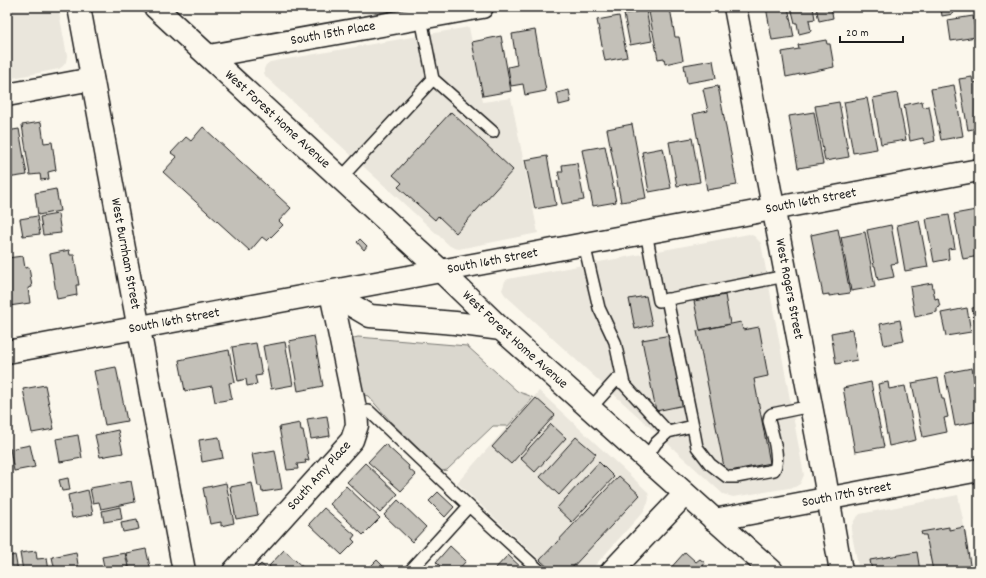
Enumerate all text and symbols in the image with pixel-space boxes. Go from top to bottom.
street label: South 15th Place [289,16,377,51]
scale bar [840,18,903,44]
text: 20 m [846,25,869,42]
street label: West Forest Home Avenue [220,66,334,174]
street label: South 16th Street [764,183,858,220]
street label: West Burnham Street [105,196,145,311]
street label: West Rogers Street [769,237,808,341]
street label: South 16th Street [446,243,540,280]
street label: West Forest Home Avenue [457,286,572,394]
street label: South 16th Street [127,303,221,339]
street label: South Amy Place [283,437,356,515]
street label: South 17th Street [800,477,893,513]

